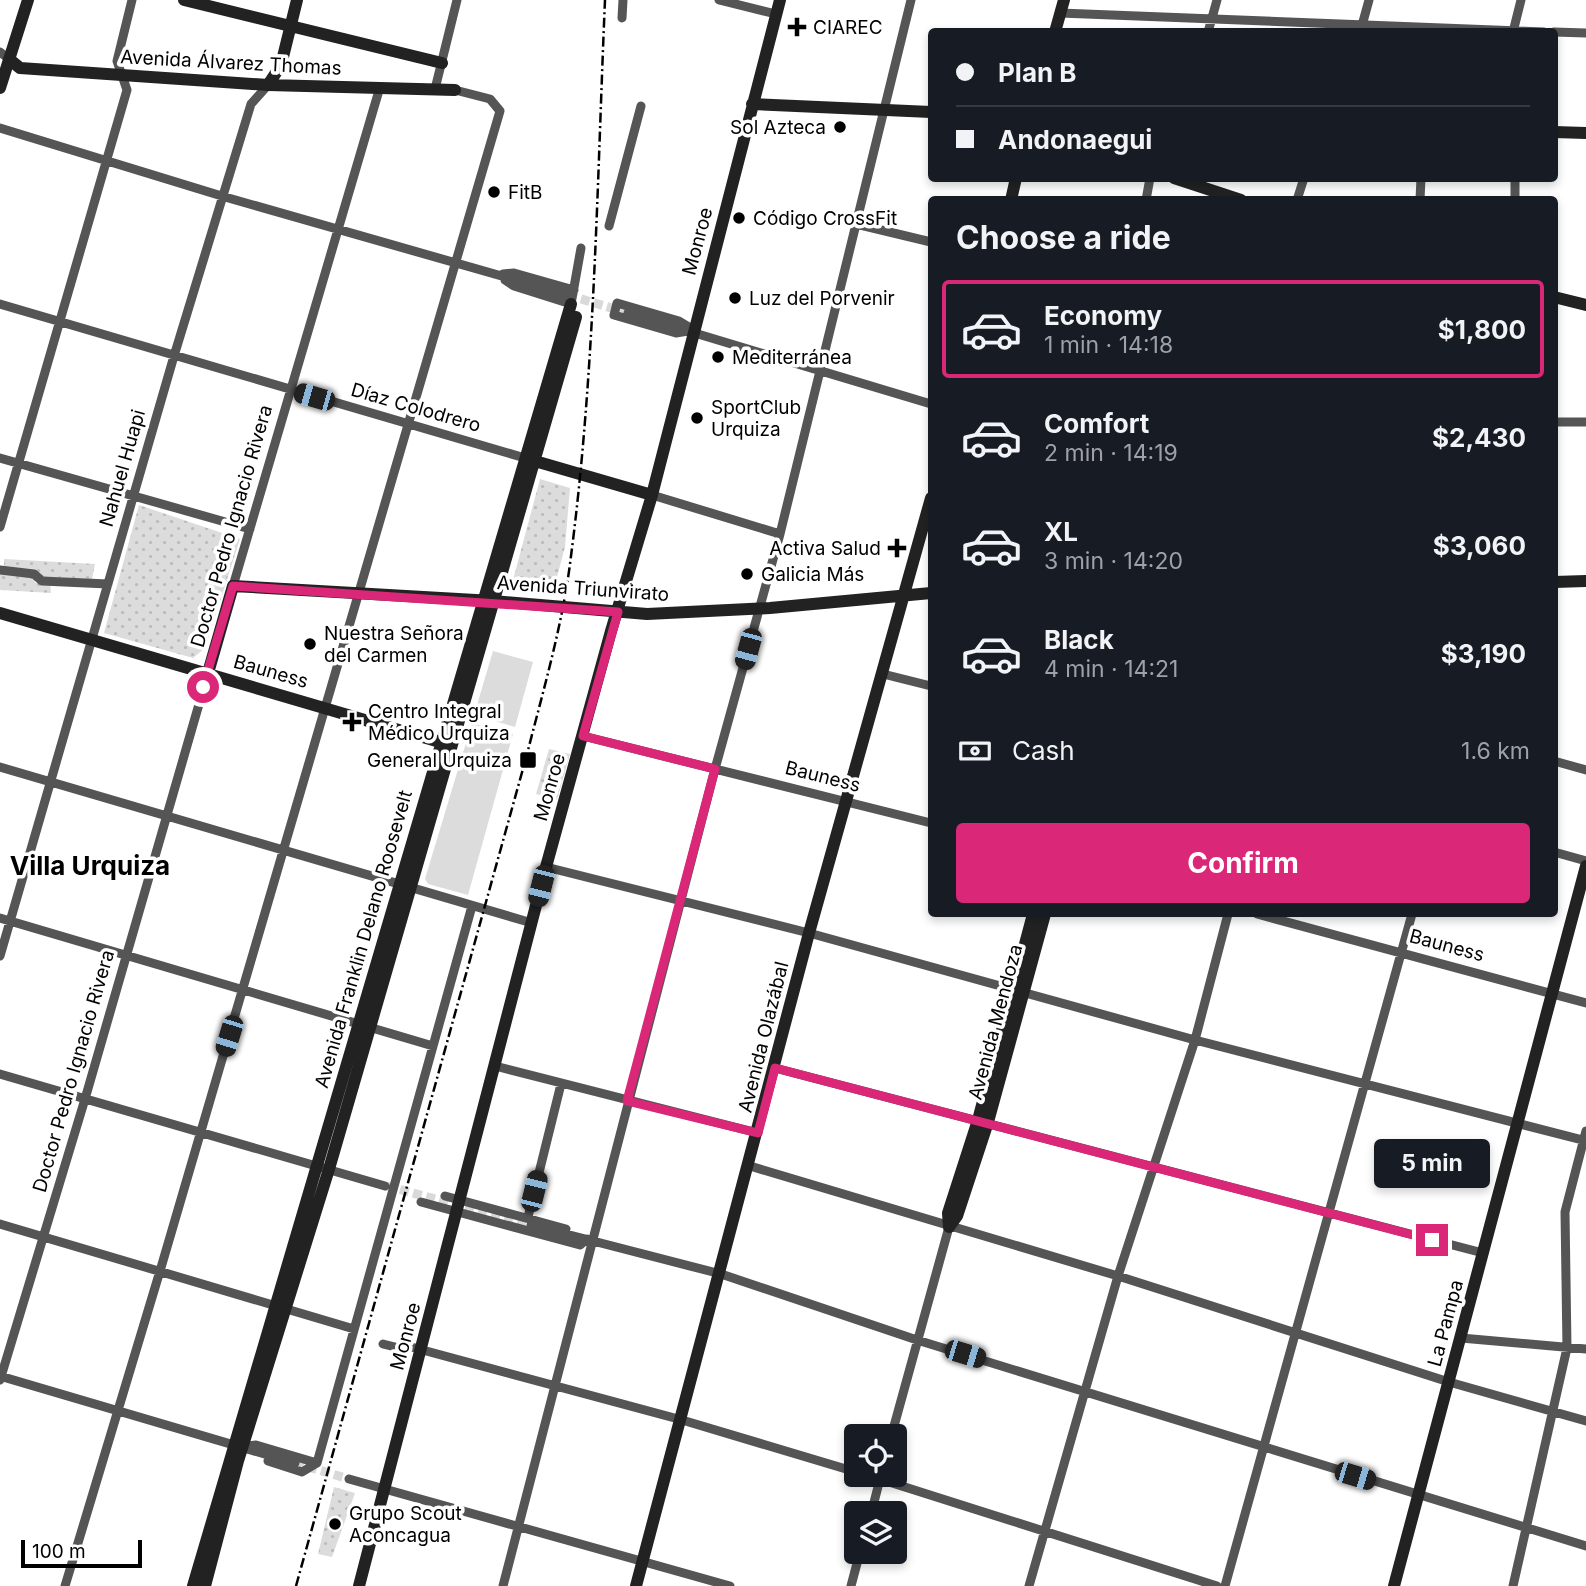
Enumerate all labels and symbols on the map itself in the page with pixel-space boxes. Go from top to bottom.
place label: CIAREC [813,16,883,39]
marker: CIAREC [787,17,807,37]
street label: Avenida Álvarez Thomas [120,44,342,80]
place label: Sol Azteca [730,116,826,139]
marker: Sol Azteca [832,119,848,135]
place label: FitB [508,181,542,204]
marker: FitB [486,184,502,200]
street label: Monroe [677,205,718,277]
place label: Código CrossFit [753,207,897,230]
marker: Código CrossFit [731,210,747,226]
place label: Luz del Porvenir [749,287,895,310]
marker: Luz del Porvenir [727,290,743,306]
place label: Mediterránea [732,346,852,369]
marker: Mediterránea [710,349,726,365]
street label: Díaz Colodrero [348,378,483,437]
car [291,381,338,413]
place label: SportClub Urquiza [711,396,801,441]
street label: Doctor Pedro Ignacio Rivera [186,402,277,650]
street label: Nahuel Huapi [95,407,150,529]
marker: SportClub Urquiza [689,410,705,426]
place label: Activa Salud [769,537,881,560]
marker: Activa Salud [887,538,907,558]
place label: Galicia Más [761,563,864,586]
marker: Galicia Más [739,566,755,582]
street label: Avenida Triunvirato [496,571,670,606]
place label: Nuestra Señora del Carmen [324,622,464,667]
car [733,626,764,672]
marker: Nuestra Señora del Carmen [302,636,318,652]
street label: Bauness [231,650,311,693]
route start [187,671,219,703]
place label: Centro Integral Médico Urquiza [368,700,510,745]
marker: Centro Integral Médico Urquiza [342,712,362,732]
place label: General Urquiza [367,749,512,772]
marker: General Urquiza [518,750,538,770]
street label: Monroe [529,751,570,824]
street label: Bauness [783,756,863,797]
street label: Avenida Franklin Delano Roosevelt [310,788,417,1091]
district label: Villa Urquiza [10,850,170,881]
car [526,863,557,909]
street label: Bauness [1407,924,1487,967]
street label: Avenida Mendoza [964,942,1027,1102]
street label: Doctor Pedro Ignacio Rivera [28,947,119,1195]
street label: Avenida Olazábal [734,959,793,1115]
car [213,1013,246,1059]
callout: 5 min [1374,1138,1490,1188]
car [519,1168,550,1214]
route end [1416,1224,1448,1256]
street label: La Pampa [1423,1277,1468,1369]
street label: Monroe [385,1300,426,1372]
car [942,1338,989,1370]
car [1332,1460,1379,1492]
place label: Grupo Scout Aconcagua [349,1502,462,1547]
marker: Grupo Scout Aconcagua [327,1516,343,1532]
scale bar [21,1537,142,1569]

